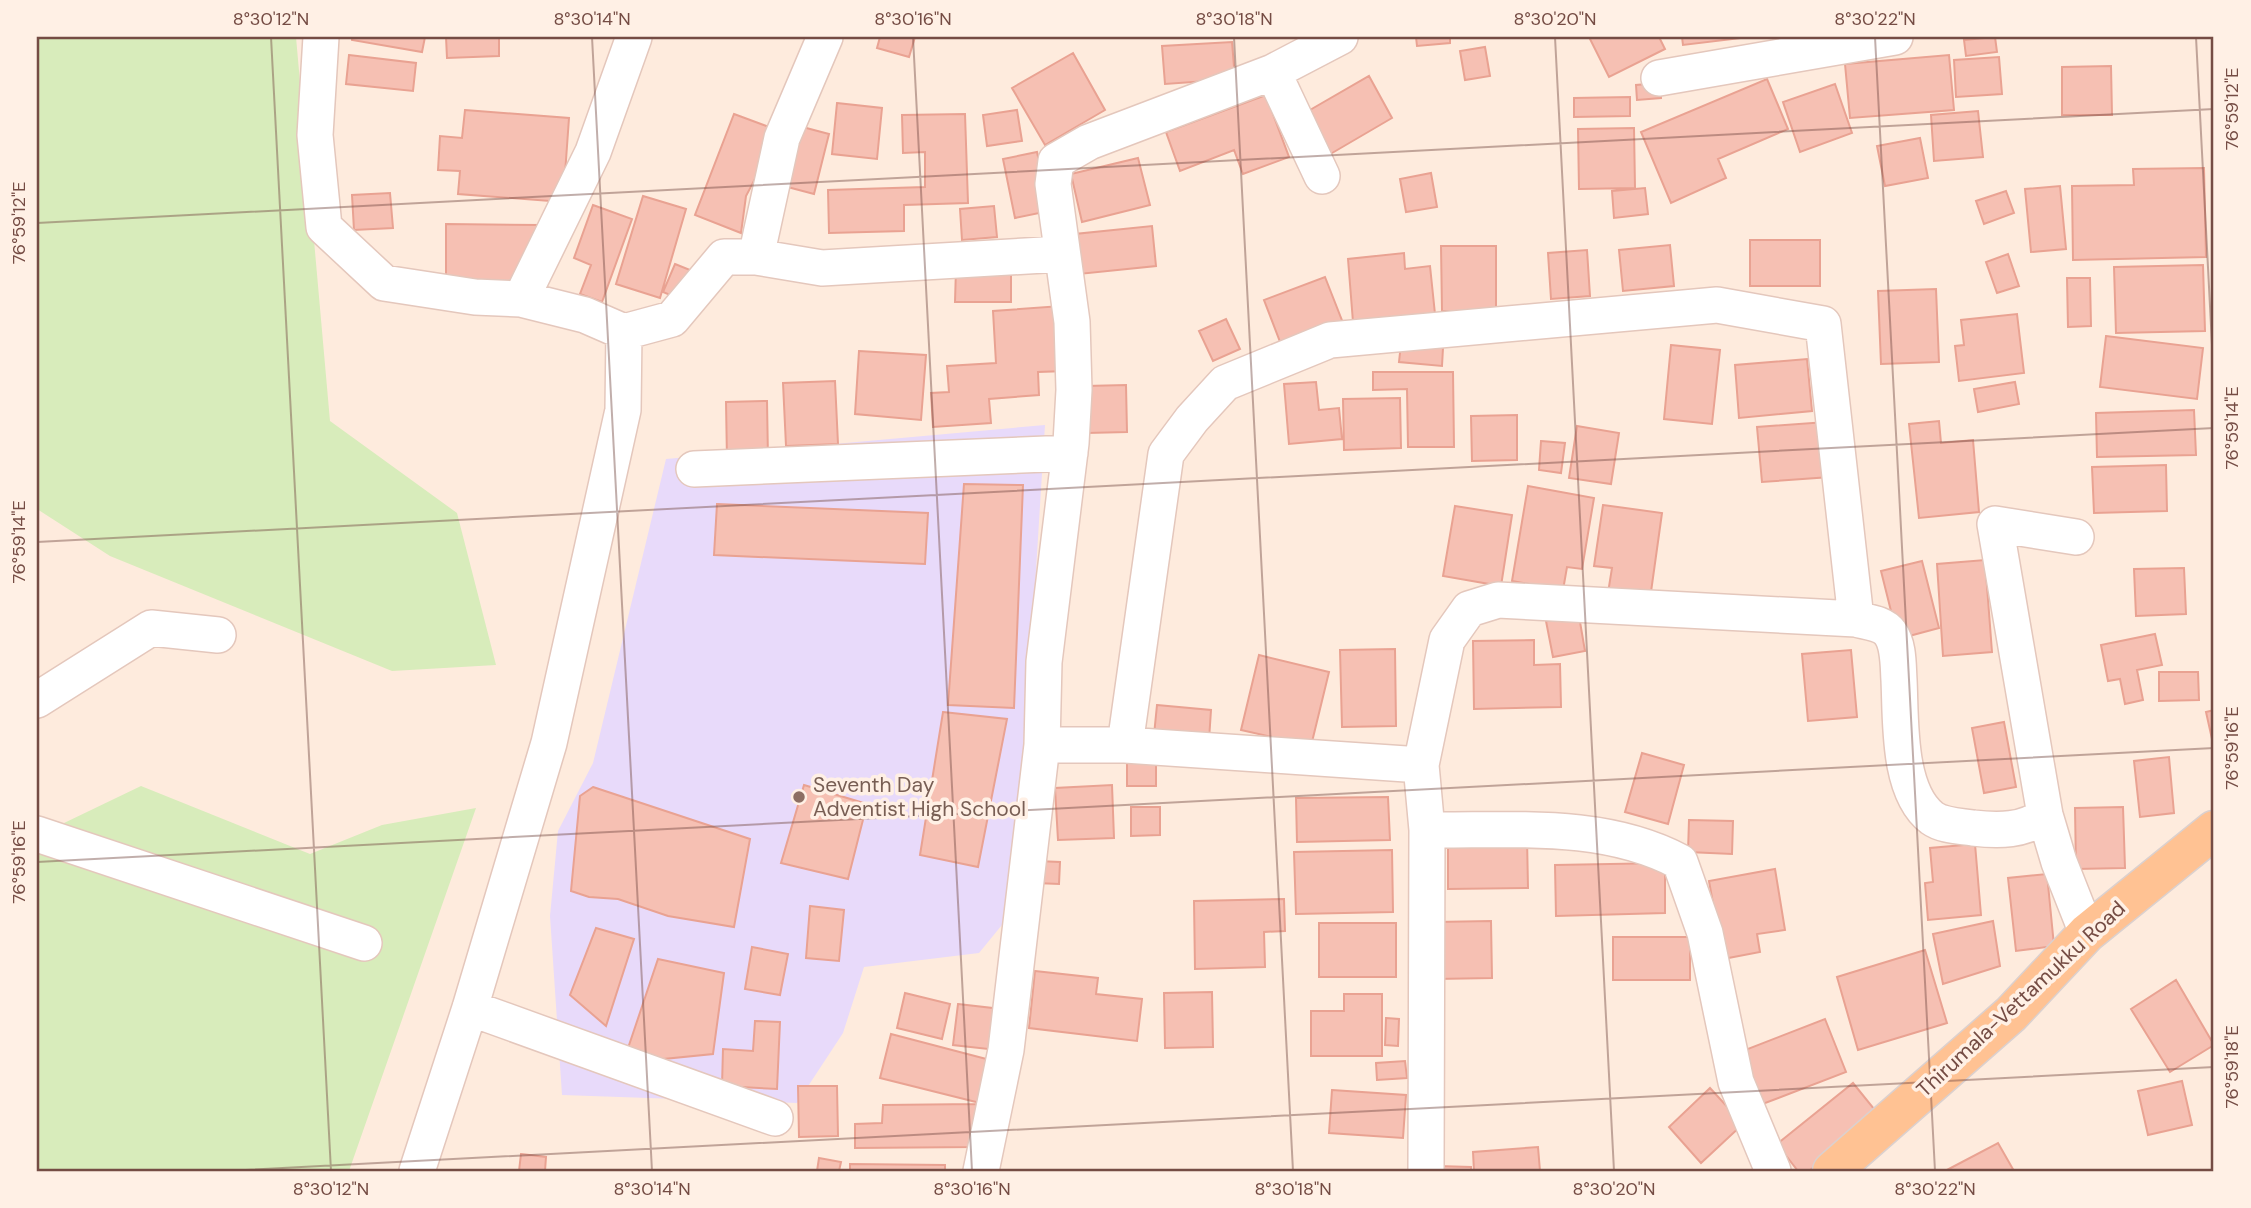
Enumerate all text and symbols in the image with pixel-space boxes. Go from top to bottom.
text: 8°30'12"N [233,7,309,31]
text: 8°30'14"N [553,7,631,31]
text: 8°30'16"N [874,7,952,31]
text: 8°30'18"N [1195,7,1273,31]
text: 8°30'20"N [1513,7,1597,31]
text: 8°30'22"N [1834,7,1916,31]
text: 76°59'12"E [2220,68,2244,150]
text: 76°59'12"E [7,182,31,264]
text: 76°59'14"E [2220,386,2244,470]
text: 76°59'14"E [7,500,31,584]
text: 76°59'16"E [2220,706,2244,790]
place label: Seventh Day Adventist High School [813,771,1026,823]
marker: Seventh Day Adventist High School [791,789,807,805]
text: 76°59'16"E [7,820,31,904]
street label: Thirumala-Vettamukku Road [1911,895,2131,1103]
text: 76°59'18"E [2220,1025,2244,1109]
text: 8°30'12"N [293,1177,369,1201]
text: 8°30'14"N [613,1177,691,1201]
text: 8°30'16"N [933,1177,1011,1201]
text: 8°30'18"N [1254,1177,1332,1201]
text: 8°30'20"N [1572,1177,1656,1201]
text: 8°30'22"N [1894,1177,1976,1201]

